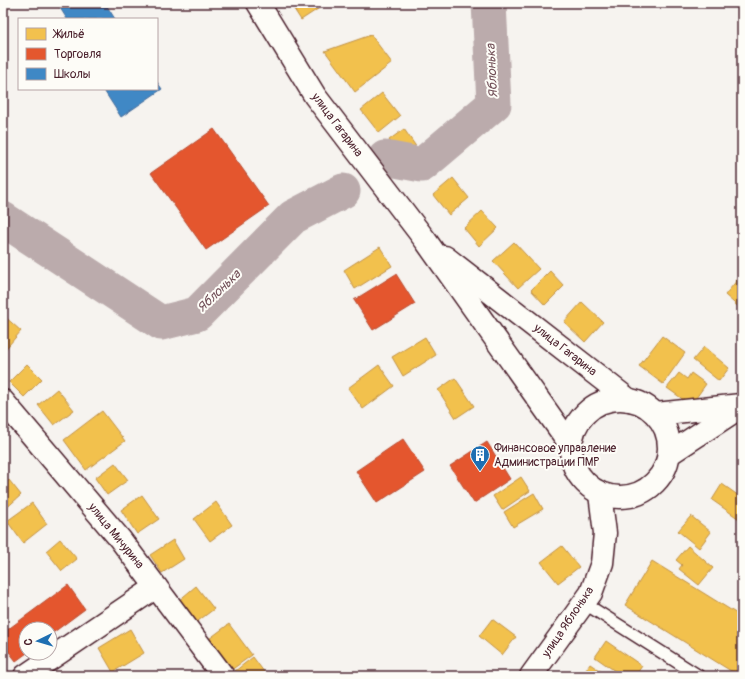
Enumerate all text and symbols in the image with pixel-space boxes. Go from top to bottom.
legend [18,18,158,90]
text: Жильё [52,27,85,42]
water label: Яблонька [483,43,501,98]
text: Торговля [54,47,102,62]
text: Школы [54,67,91,82]
street label: улица Гагарина [308,89,366,160]
water label: Яблонька [194,266,245,316]
street label: улица Гагарина [530,320,600,380]
place label: Финансовое управление Администрации ПМР [494,441,616,470]
building icon: Финансовое управление Администрации ПМР [469,444,491,472]
street label: улица Мичурина [84,499,147,572]
street label: улица Яблонька [538,583,597,661]
north arrow [18,621,58,661]
text: С [22,638,35,646]

